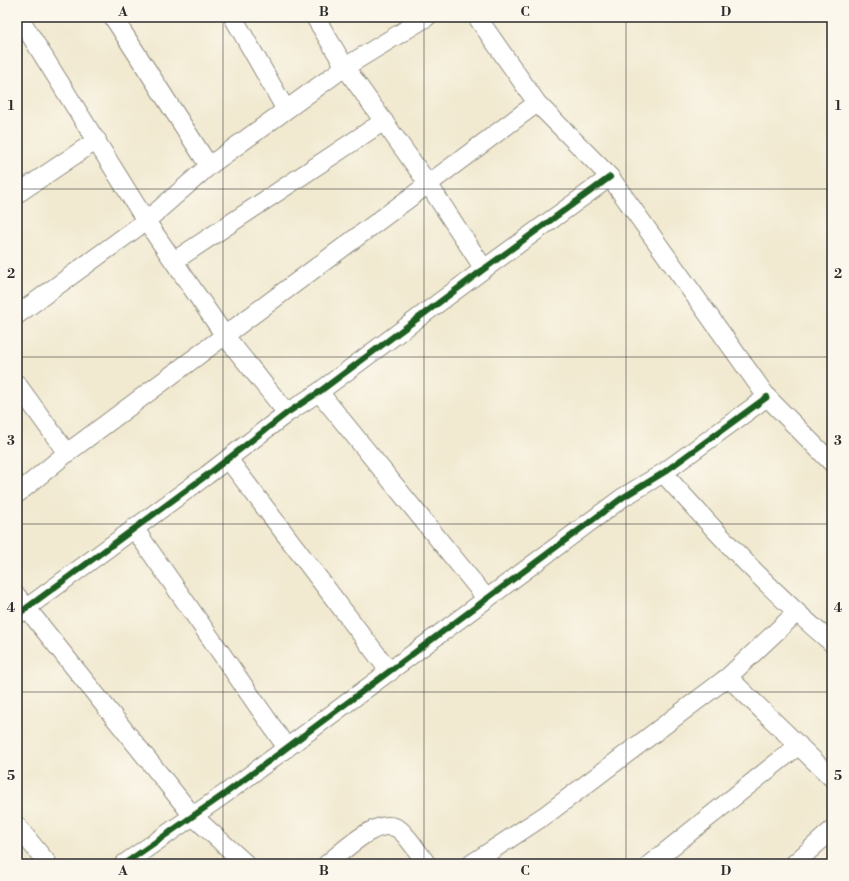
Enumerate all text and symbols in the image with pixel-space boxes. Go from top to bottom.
text: A [117,4,128,20]
text: B [319,4,329,20]
text: C [520,4,530,20]
text: D [721,4,731,20]
text: 1 [8,98,15,114]
text: 1 [835,98,842,114]
text: 2 [7,266,15,282]
text: 2 [834,266,842,282]
text: 3 [7,433,15,449]
text: 3 [834,433,842,449]
text: 4 [7,600,16,616]
text: 4 [834,600,843,616]
text: 5 [7,768,15,784]
text: 5 [834,768,842,784]
text: A [117,863,128,879]
text: B [319,863,329,879]
text: C [520,863,530,879]
text: D [721,863,731,879]

